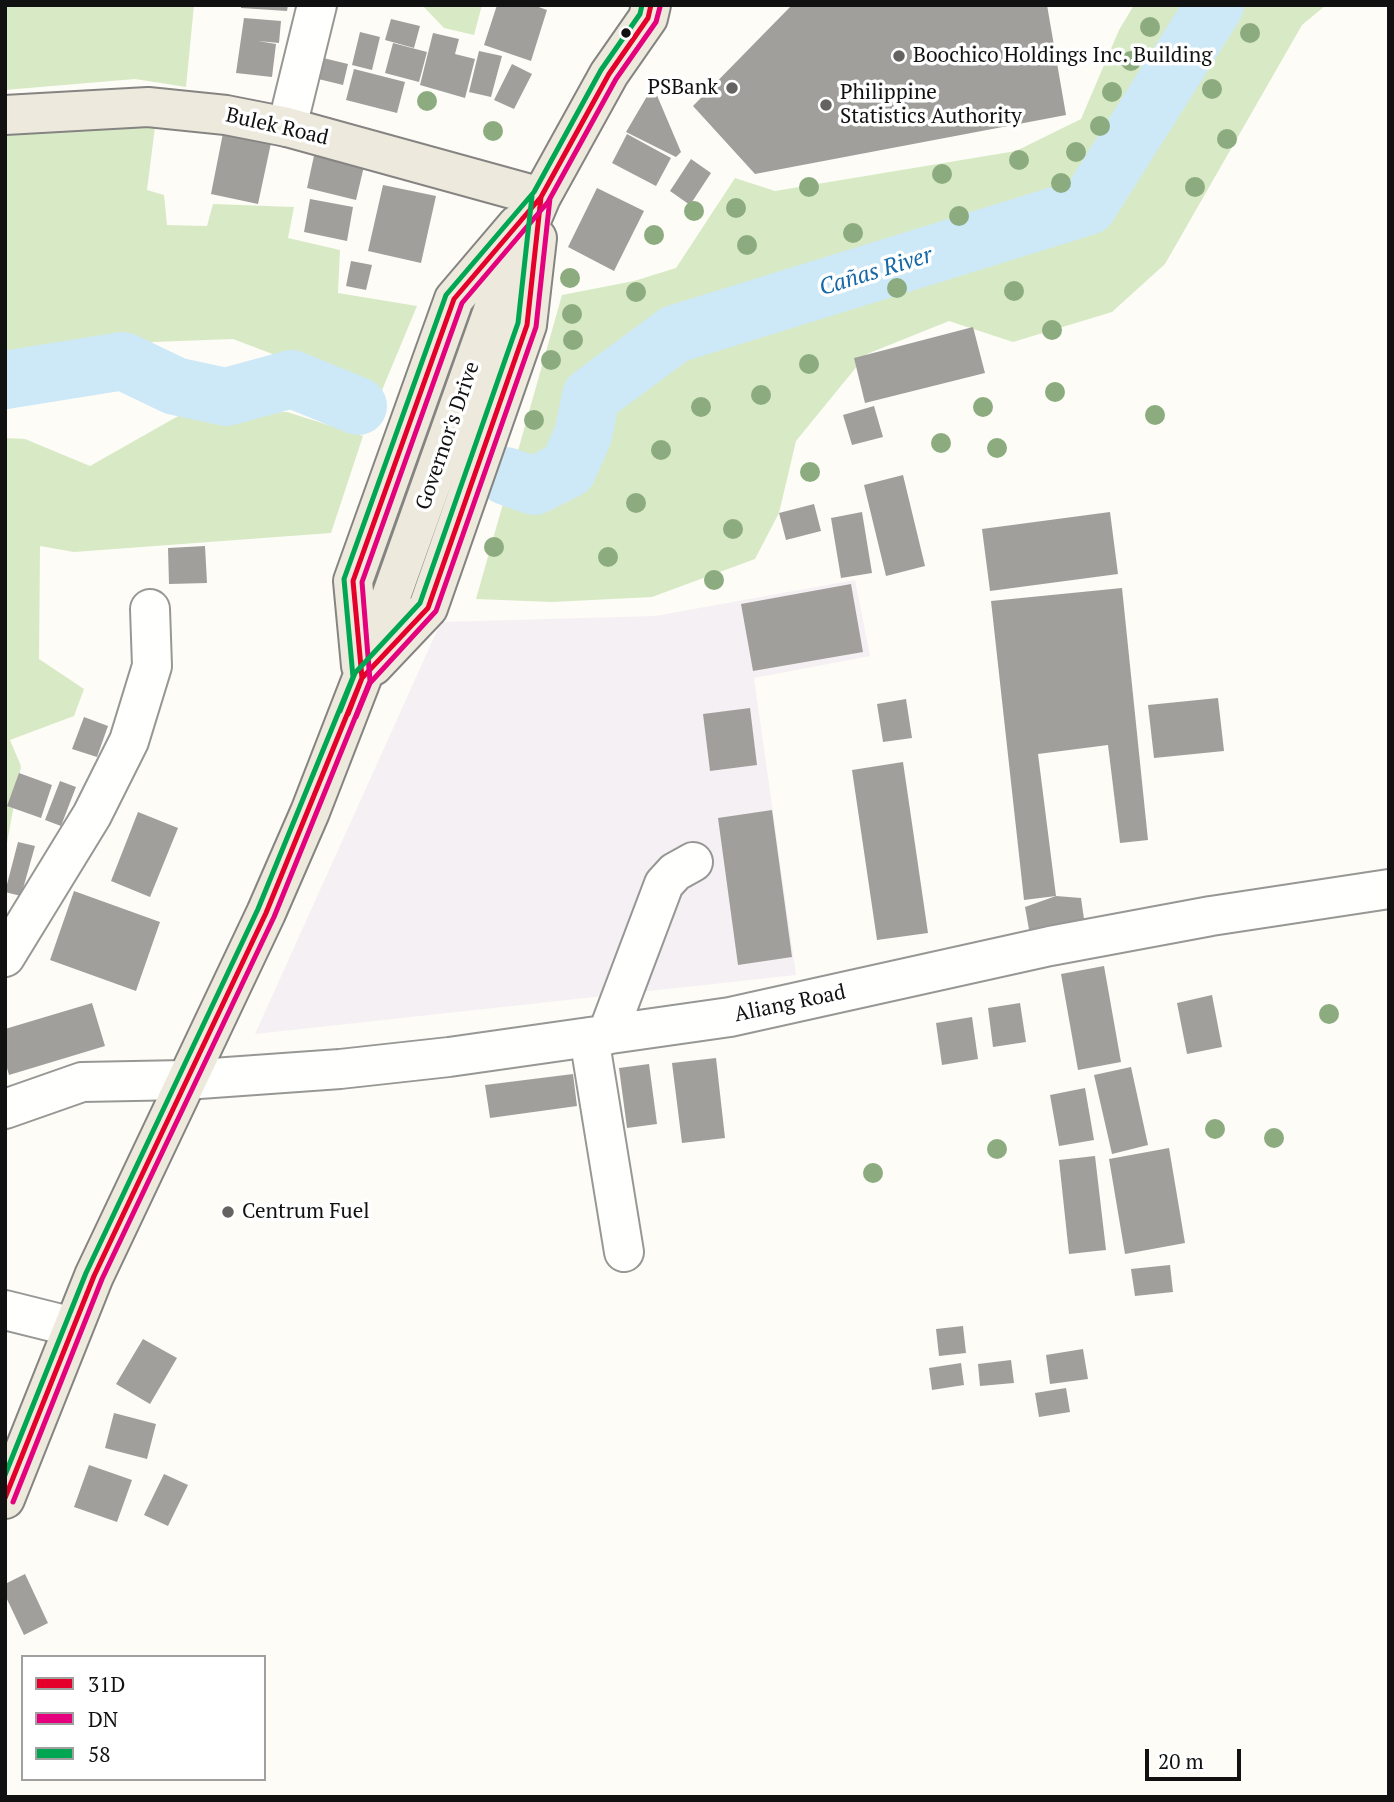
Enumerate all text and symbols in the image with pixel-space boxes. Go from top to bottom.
unlabelled marker [619,26,633,40]
place label: Boochico Holdings Inc. Building [913,43,1212,69]
marker: Boochico Holdings Inc. Building [891,48,907,64]
place label: PSBank [647,75,718,101]
marker: PSBank [724,80,740,96]
place label: Philippine Statistics Authority [840,80,1022,130]
marker: Philippine Statistics Authority [818,97,834,113]
street label: Bulek Road [223,103,331,151]
water label: Cañas River [816,242,936,302]
street label: Governor's Drive [411,359,485,513]
street label: Aliang Road [732,980,848,1028]
place label: Centrum Fuel [242,1199,370,1225]
marker: Centrum Fuel [220,1204,236,1220]
legend [21,1655,266,1781]
text: 31D [88,1670,125,1698]
text: DN [88,1705,118,1733]
scale bar [1149,1736,1245,1780]
text: 58 [88,1740,110,1768]
text: 20 m [1158,1747,1204,1775]

